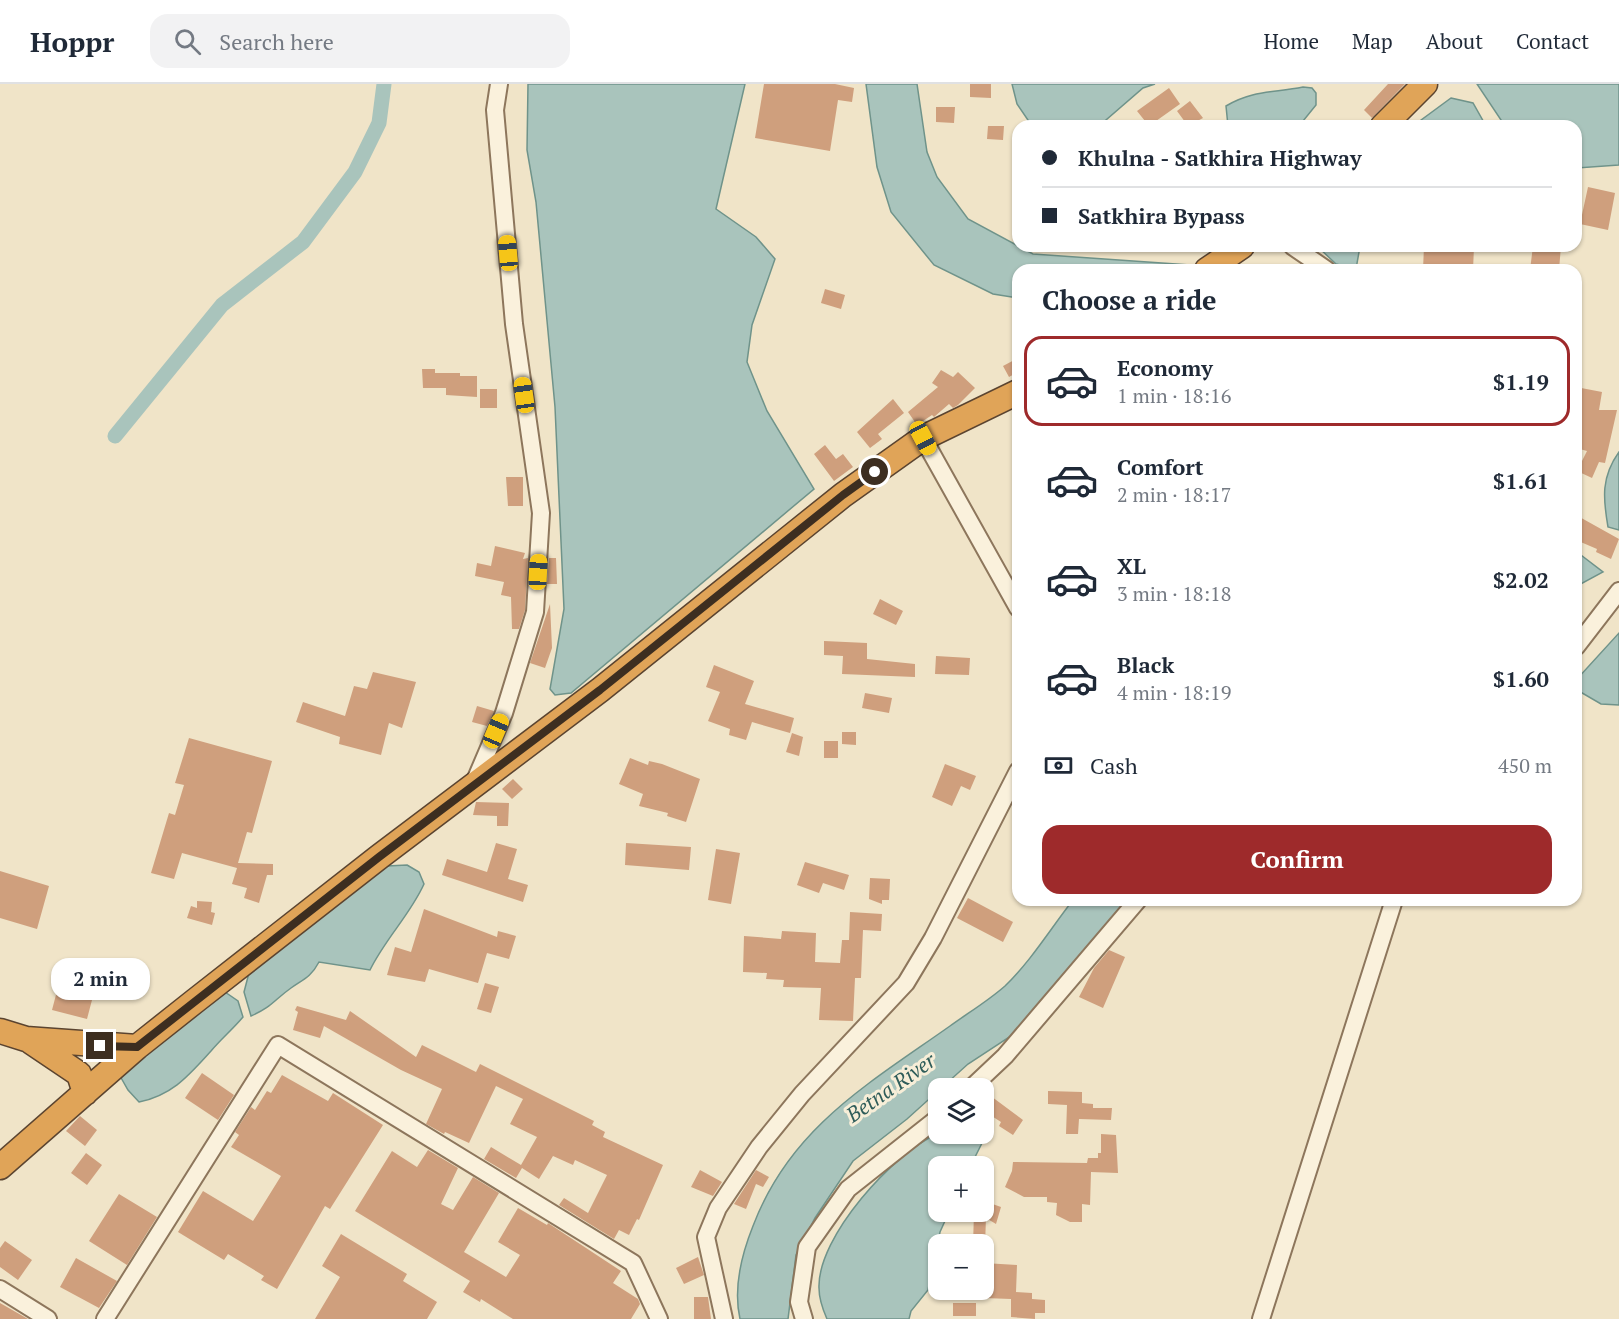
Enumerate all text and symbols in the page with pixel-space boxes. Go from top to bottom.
search box [150,14,570,68]
text: Hoppr [30,23,114,60]
icon: search [171,25,204,58]
text: Search here [219,27,334,56]
text: Home [1263,27,1319,55]
text: Map [1352,27,1393,55]
text: About [1426,27,1483,55]
text: Contact [1516,27,1589,55]
text: Khulna - Satkhira Highway [1078,143,1362,172]
text: Satkhira Bypass [1078,201,1245,230]
car [497,234,519,272]
text: Choose a ride [1042,282,1217,318]
text: Economy [1117,353,1213,382]
icon: car [1045,354,1099,408]
text: $1.19 [1493,367,1549,396]
car [513,376,535,414]
text: 1 min · 18:16 [1117,382,1231,409]
car [907,418,939,458]
text: Comfort [1117,452,1203,481]
icon: car [1045,453,1099,507]
route start [861,458,888,485]
text: $1.61 [1493,466,1549,495]
text: 2 min · 18:17 [1117,481,1231,508]
text: XL [1117,551,1146,580]
icon: car [1045,552,1099,606]
car [528,554,548,590]
text: $2.02 [1493,565,1549,594]
text: 3 min · 18:18 [1117,580,1231,607]
text: Black [1117,650,1174,679]
icon: car [1045,651,1099,705]
text: $1.60 [1493,664,1549,693]
text: 4 min · 18:19 [1117,679,1231,706]
car [481,711,511,751]
icon: cash [1042,749,1075,782]
text: Cash [1090,751,1138,780]
text: 450 m [1498,752,1552,779]
button: Confirm [1042,825,1552,894]
callout: 2 min [51,959,150,1001]
text: 2 min [73,965,128,992]
route end [86,1032,113,1059]
water label: Betna River [839,1046,941,1129]
map controls [928,1078,994,1300]
button: layers [928,1078,994,1144]
button: + [928,1156,994,1222]
button: − [928,1234,994,1300]

